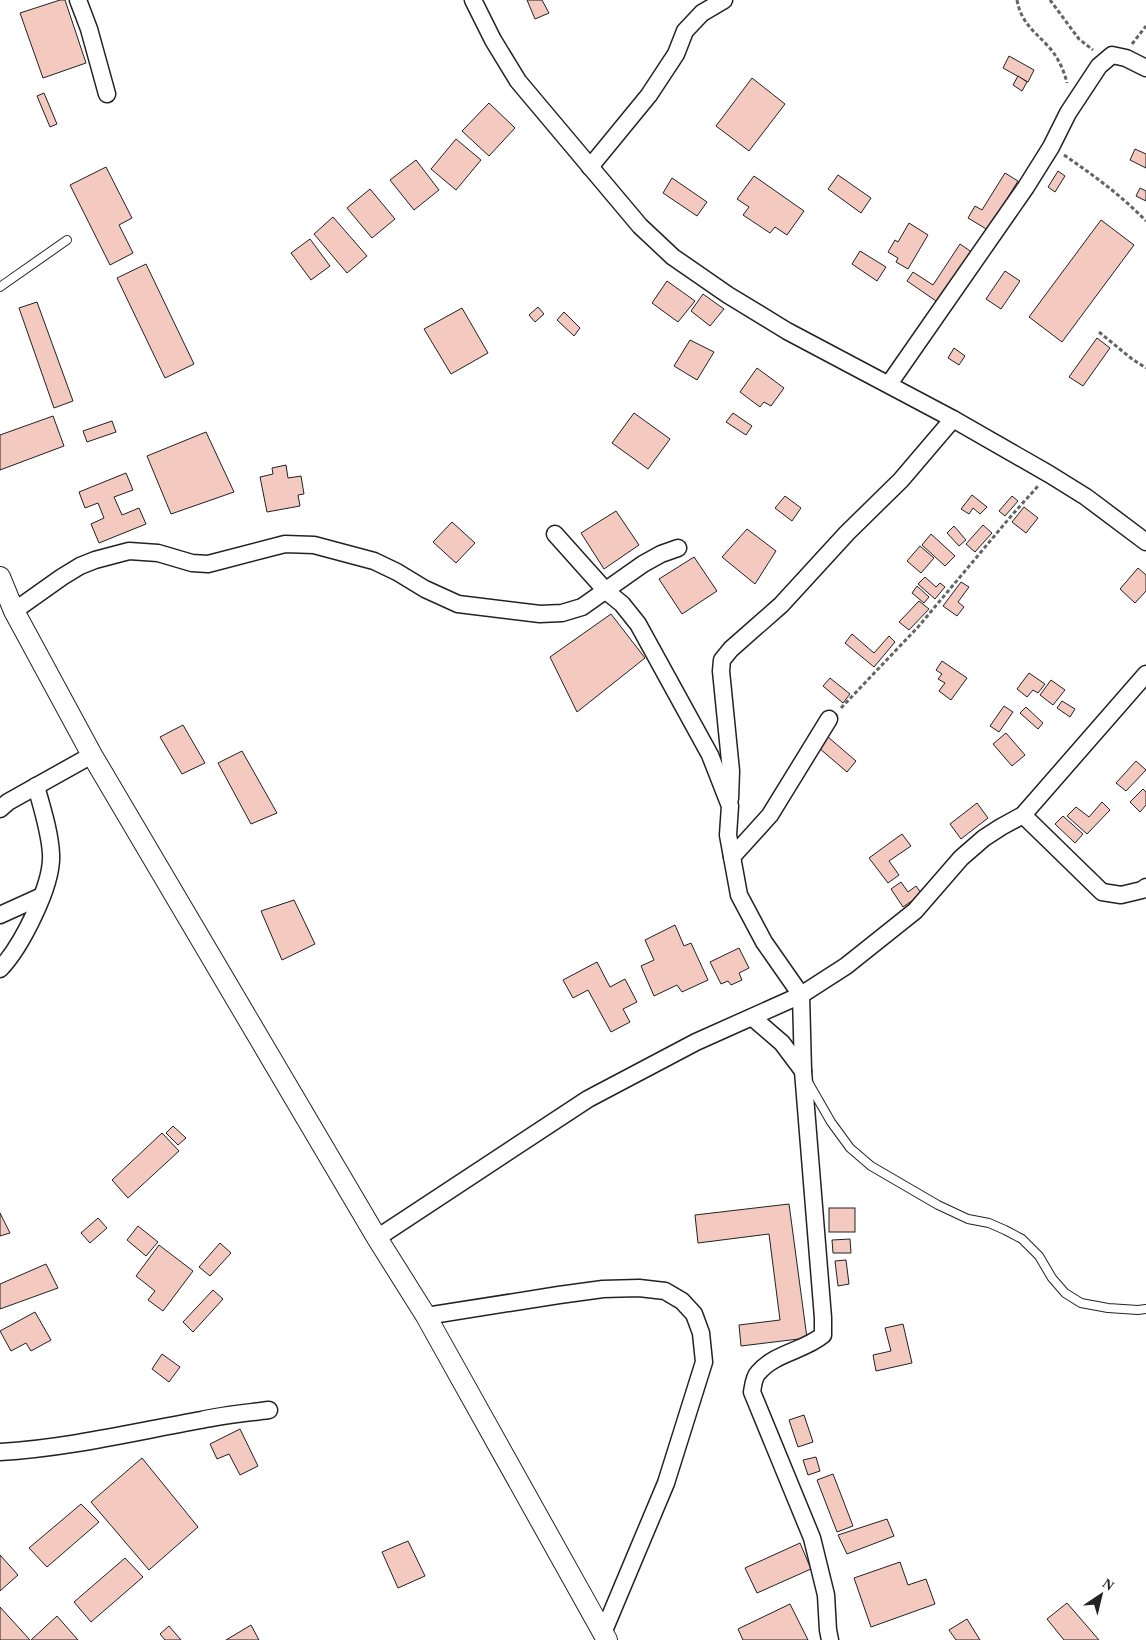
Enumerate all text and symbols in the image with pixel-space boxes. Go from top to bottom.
north arrow [1076,1570,1126,1620]
text: N [1100,1576,1117,1594]

